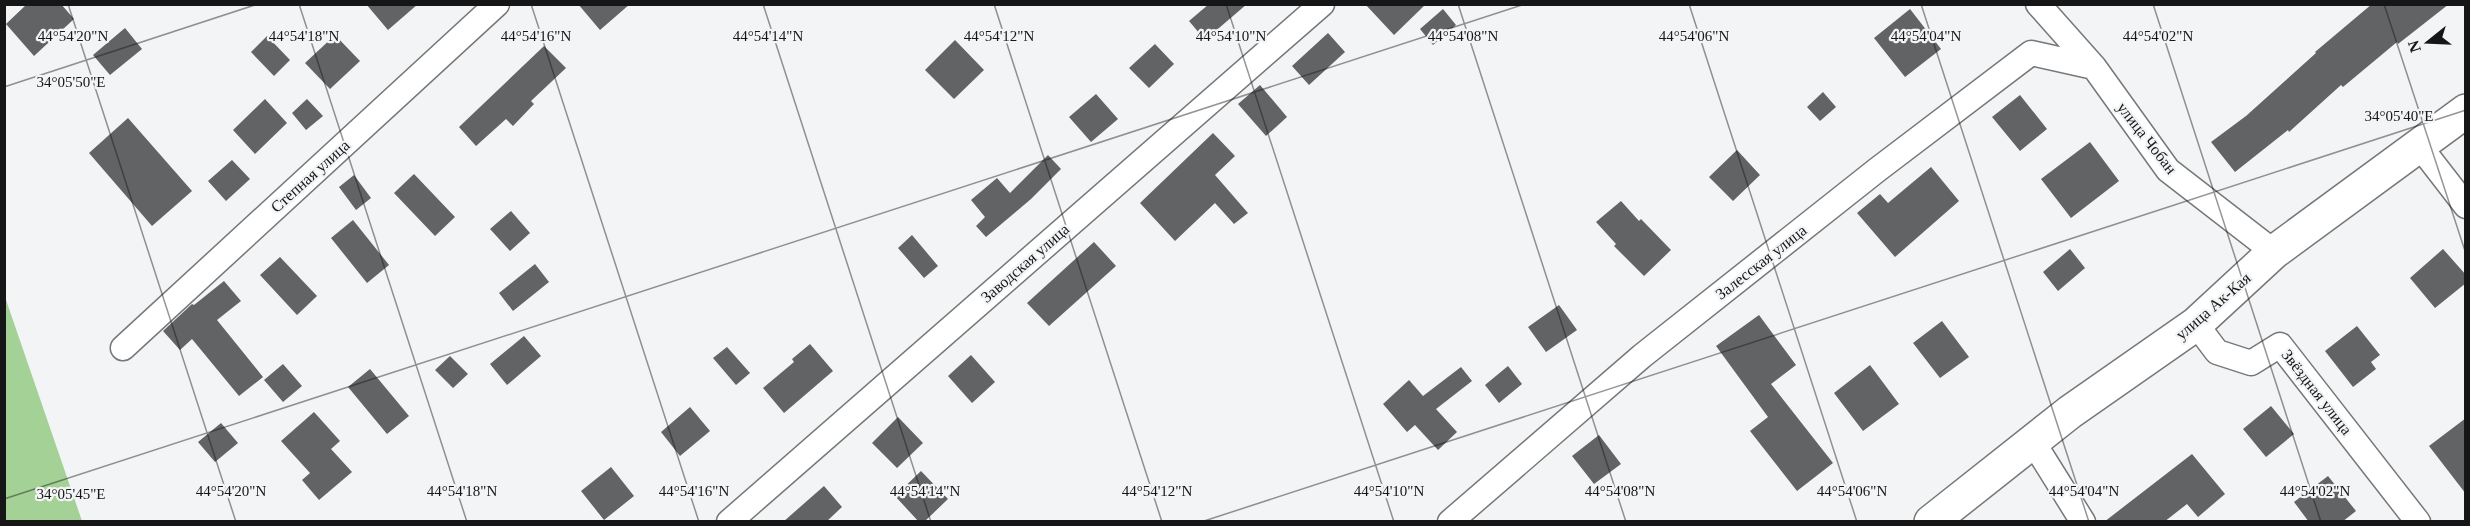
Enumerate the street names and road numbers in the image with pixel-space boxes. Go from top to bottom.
street label: улица Чобан [2113,99,2180,178]
street label: Степная улица [267,136,353,216]
street label: Заводская улица [978,220,1073,307]
street label: Залесская улица [1712,221,1810,303]
street label: улица Ак-Кая [2172,269,2255,344]
street label: Звёздная улица [2278,346,2356,439]

